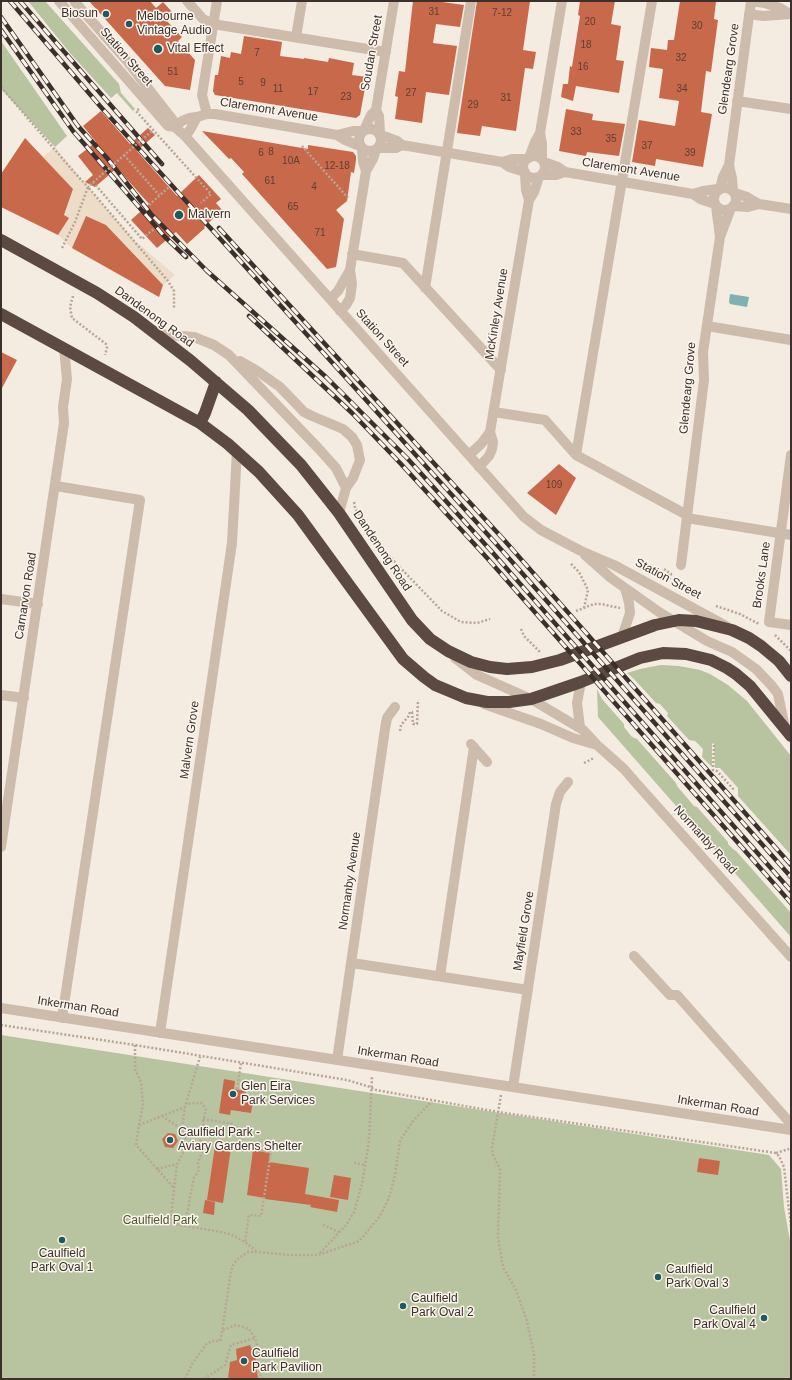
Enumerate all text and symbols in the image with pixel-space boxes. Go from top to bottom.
house number: 31 [428,6,440,18]
place label: Biosun [61,7,98,21]
house number: 7-12 [492,7,512,19]
marker: Biosun [101,9,111,19]
place label: Melbourne Vintage Audio [137,10,212,38]
street label: Soudan Street [358,14,386,92]
house number: 20 [584,16,596,28]
marker: Melbourne Vintage Audio [124,19,134,29]
house number: 30 [691,20,703,32]
street label: Glendearg Grove [715,22,743,116]
street label: Station Street [97,25,155,89]
house number: 18 [580,39,592,51]
place label: Vital Effect [167,42,224,56]
marker: Vital Effect [152,43,164,55]
house number: 7 [254,47,260,59]
house number: 32 [675,52,687,64]
house number: 16 [577,61,589,73]
house number: 51 [167,66,179,78]
house number: 5 [238,76,244,88]
house number: 9 [260,77,266,89]
house number: 11 [273,83,283,95]
house number: 34 [676,83,688,95]
house number: 17 [307,86,319,98]
house number: 27 [405,87,417,99]
house number: 23 [340,91,352,103]
house number: 31 [500,92,512,104]
street label: Claremont Avenue [219,95,319,125]
house number: 29 [467,99,479,111]
house number: 33 [570,126,582,138]
house number: 35 [605,133,617,145]
house number: 37 [641,140,653,152]
house number: 8 [268,146,274,158]
house number: 6 [258,147,264,159]
house number: 39 [684,147,696,159]
house number: 10A [282,155,300,167]
street label: Claremont Avenue [581,155,681,185]
house number: 12-18 [324,160,350,172]
house number: 61 [264,175,276,187]
house number: 4 [311,181,317,193]
house number: 65 [287,201,299,213]
place label: Malvern [188,208,231,222]
marker: Malvern [173,209,185,221]
house number: 71 [314,227,326,239]
street label: McKinley Avenue [483,267,511,361]
street label: Dandenong Road [112,284,196,350]
street label: Station Street [352,306,412,370]
street label: Glendearg Grove [677,342,699,434]
house number: 109 [546,479,562,491]
street label: Dandenong Road [350,508,414,594]
street label: Brooks Lane [750,541,774,609]
street label: Carnarvon Road [12,551,40,641]
street label: Station Street [633,556,703,602]
street label: Malvern Grove [177,700,203,780]
street label: Normanby Road [670,803,740,877]
street label: Normanby Avenue [336,831,364,931]
street label: Mayfield Grove [511,890,537,972]
street label: Inkerman Road [36,993,120,1021]
street label: Inkerman Road [356,1043,440,1071]
place label: Glen Eira Park Services [241,1080,315,1108]
marker: Glen Eira Park Services [228,1089,238,1099]
street label: Inkerman Road [676,1092,760,1120]
place label: Caulfield Park - Aviary Gardens Shelter [178,1126,302,1154]
marker: Caulfield Park - Aviary Gardens Shelter [165,1135,175,1145]
park label: Caulfield Park [123,1214,197,1228]
marker: Caulfield Park Oval 1 [57,1235,67,1245]
place label: Caulfield Park Oval 1 [31,1247,93,1275]
place label: Caulfield Park Oval 3 [666,1263,729,1291]
marker: Caulfield Park Oval 3 [653,1272,663,1282]
place label: Caulfield Park Oval 2 [411,1292,474,1320]
marker: Caulfield Park Oval 2 [398,1301,408,1311]
place label: Caulfield Park Oval 4 [693,1304,756,1332]
marker: Caulfield Park Oval 4 [759,1313,769,1323]
place label: Caulfield Park Pavilion [252,1347,322,1375]
marker: Caulfield Park Pavilion [239,1356,249,1366]

